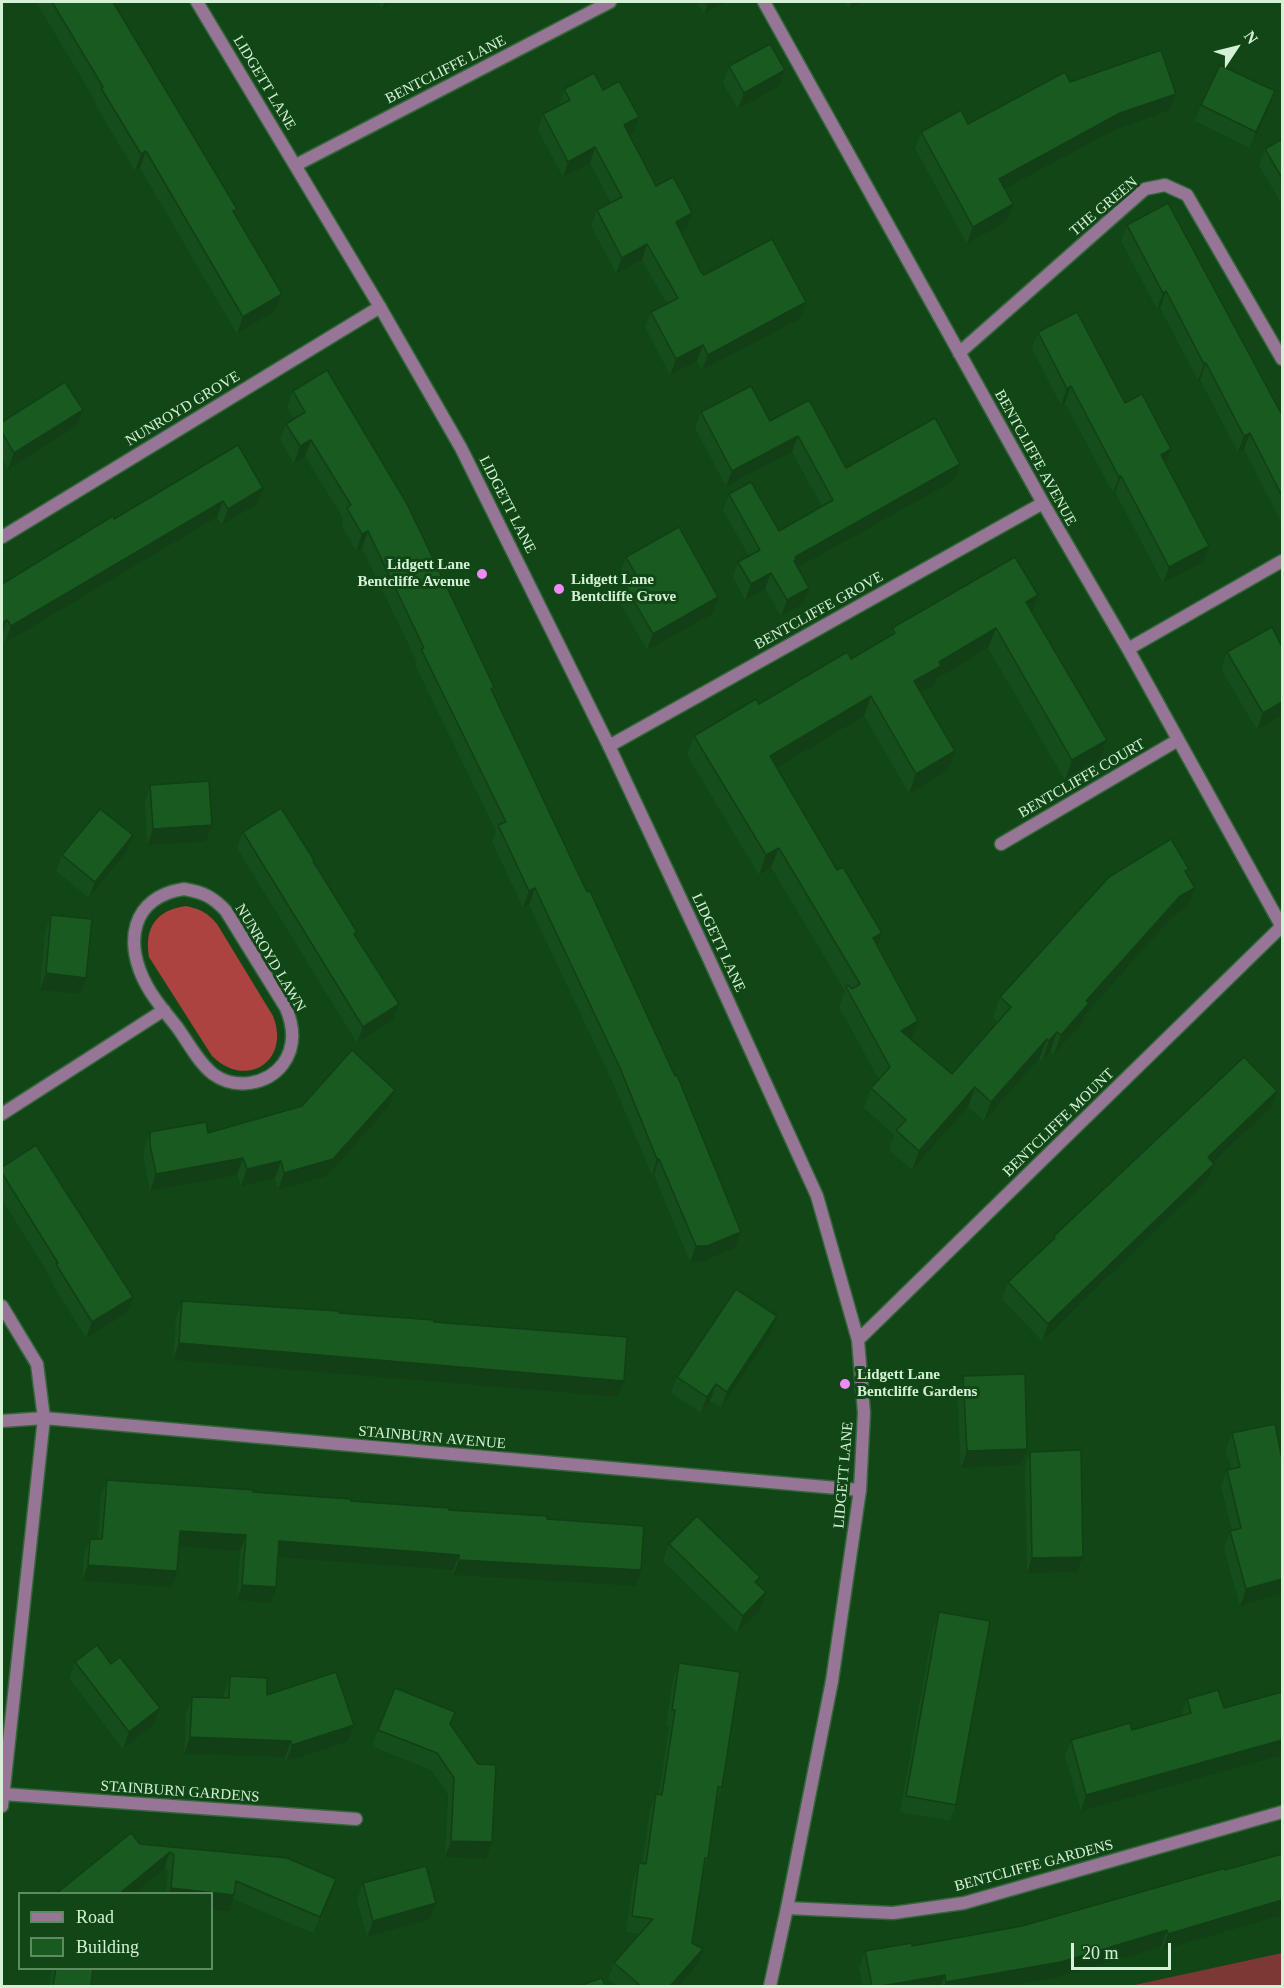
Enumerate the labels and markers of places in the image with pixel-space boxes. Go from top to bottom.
place label: Lidgett Lane Bentcliffe Avenue [357,556,470,591]
marker: Lidgett Lane Bentcliffe Avenue [475,567,489,581]
place label: Lidgett Lane Bentcliffe Grove [571,571,676,606]
marker: Lidgett Lane Bentcliffe Grove [552,582,566,596]
place label: Lidgett Lane Bentcliffe Gardens [857,1366,977,1401]
marker: Lidgett Lane Bentcliffe Gardens [838,1377,852,1391]

